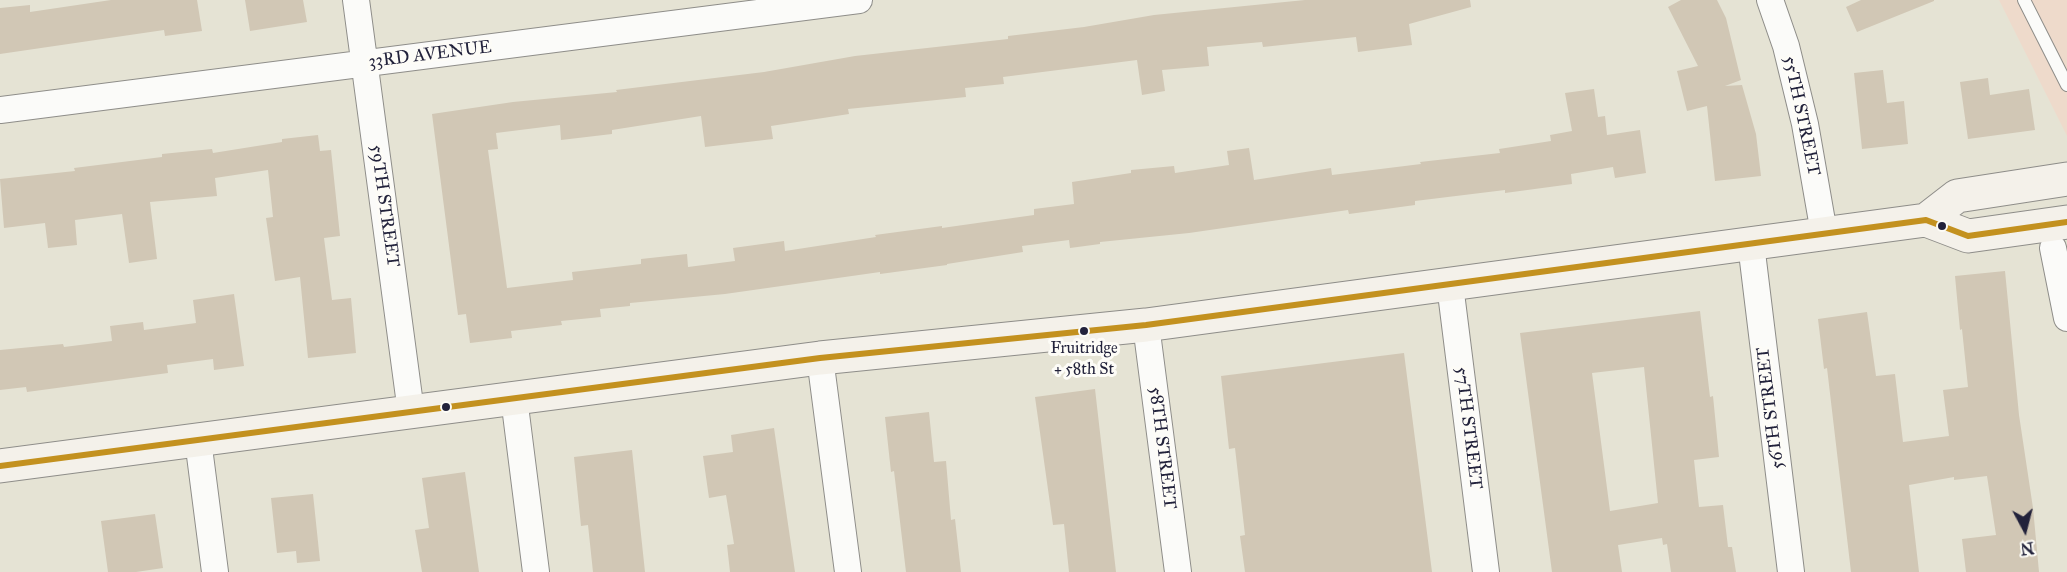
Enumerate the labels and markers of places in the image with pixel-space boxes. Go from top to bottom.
unlabelled marker [1936,220,1948,232]
marker: Fruitridge + 58th St [1078,325,1090,337]
place label: Fruitridge + 58th St [1050,339,1118,377]
unlabelled marker [440,401,452,413]

